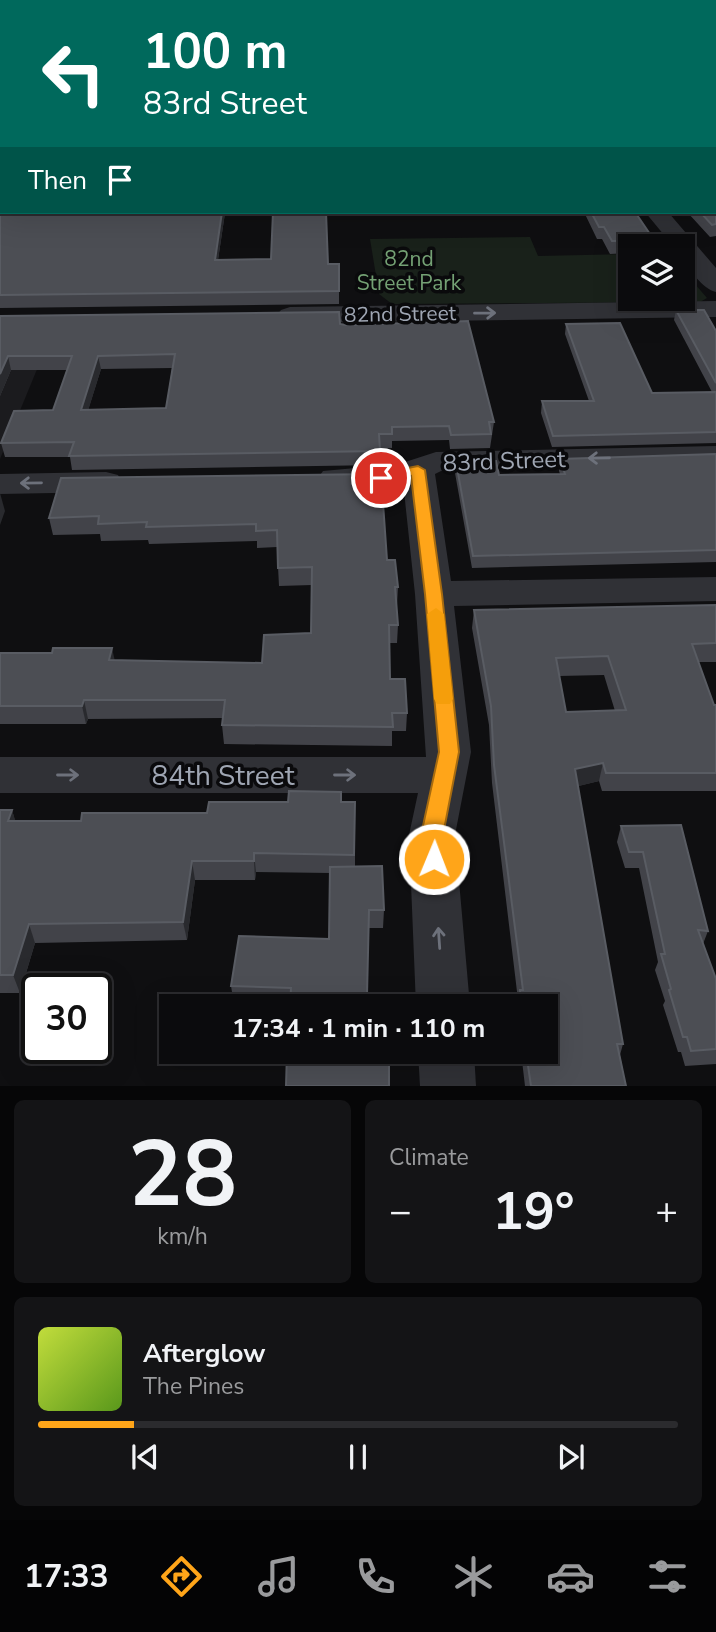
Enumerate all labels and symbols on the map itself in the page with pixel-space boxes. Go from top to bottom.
park label: 82nd Street Park [357,245,462,297]
street label: 82nd Street [344,299,457,329]
one-way arrow [473,306,496,319]
street label: 83rd Street [442,443,567,479]
pin [351,448,411,508]
one-way arrow [588,451,611,465]
one-way arrow [20,476,43,490]
street label: 84th Street [152,757,295,795]
one-way arrow [56,768,79,782]
one-way arrow [333,768,356,782]
position arrow [397,822,471,896]
one-way arrow [432,927,445,950]
speed limit sign: 30 [21,973,112,1064]

